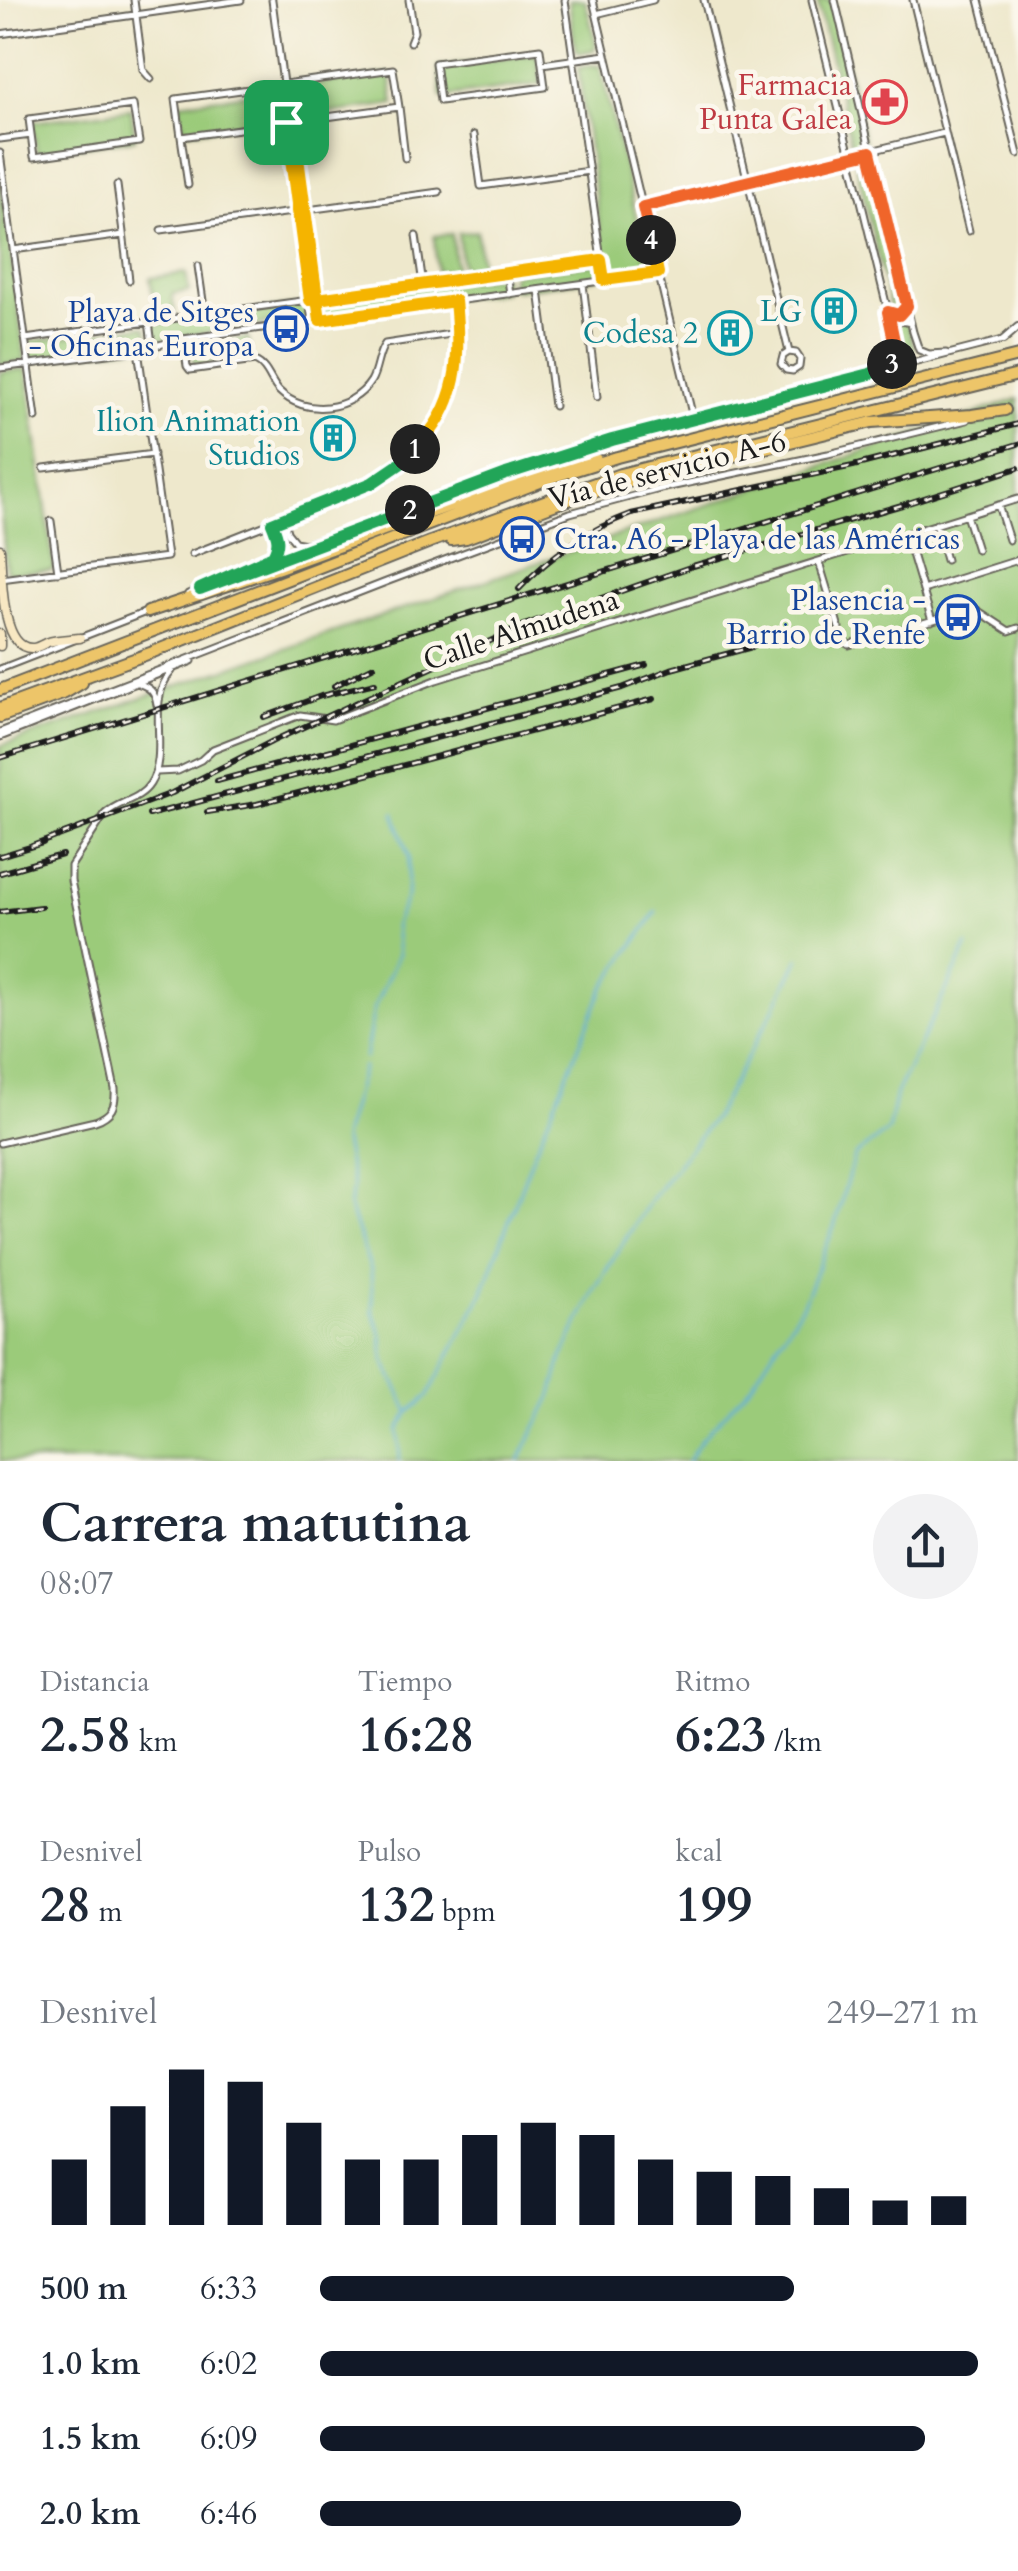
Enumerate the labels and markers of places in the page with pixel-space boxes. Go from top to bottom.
place label: Farmacia Punta Galea [699,65,852,140]
pharmacy icon: Farmacia Punta Galea [862,79,908,125]
pin [244,80,329,165]
pin: 4 [626,215,676,265]
building icon: LG [811,288,857,334]
place label: LG [760,291,802,332]
place label: Playa de Sitges - Oficinas Europa [28,292,254,367]
bus stop icon: Playa de Sitges - Oficinas Europa [263,306,309,352]
building icon: Codesa 2 [707,310,753,356]
place label: Codesa 2 [583,313,698,354]
pin: 3 [867,339,917,389]
place label: Ilion Animation Studios [96,401,300,476]
building icon: Ilion Animation Studios [310,415,356,461]
pin: 1 [390,424,440,474]
pin: 2 [385,485,435,535]
bus stop icon: Ctra. A6 - Playa de las Américas [499,516,545,562]
place label: Ctra. A6 - Playa de las Américas [554,519,960,560]
place label: Plasencia - Barrio de Renfe [726,580,926,655]
bus stop icon: Plasencia - Barrio de Renfe [935,594,981,640]

